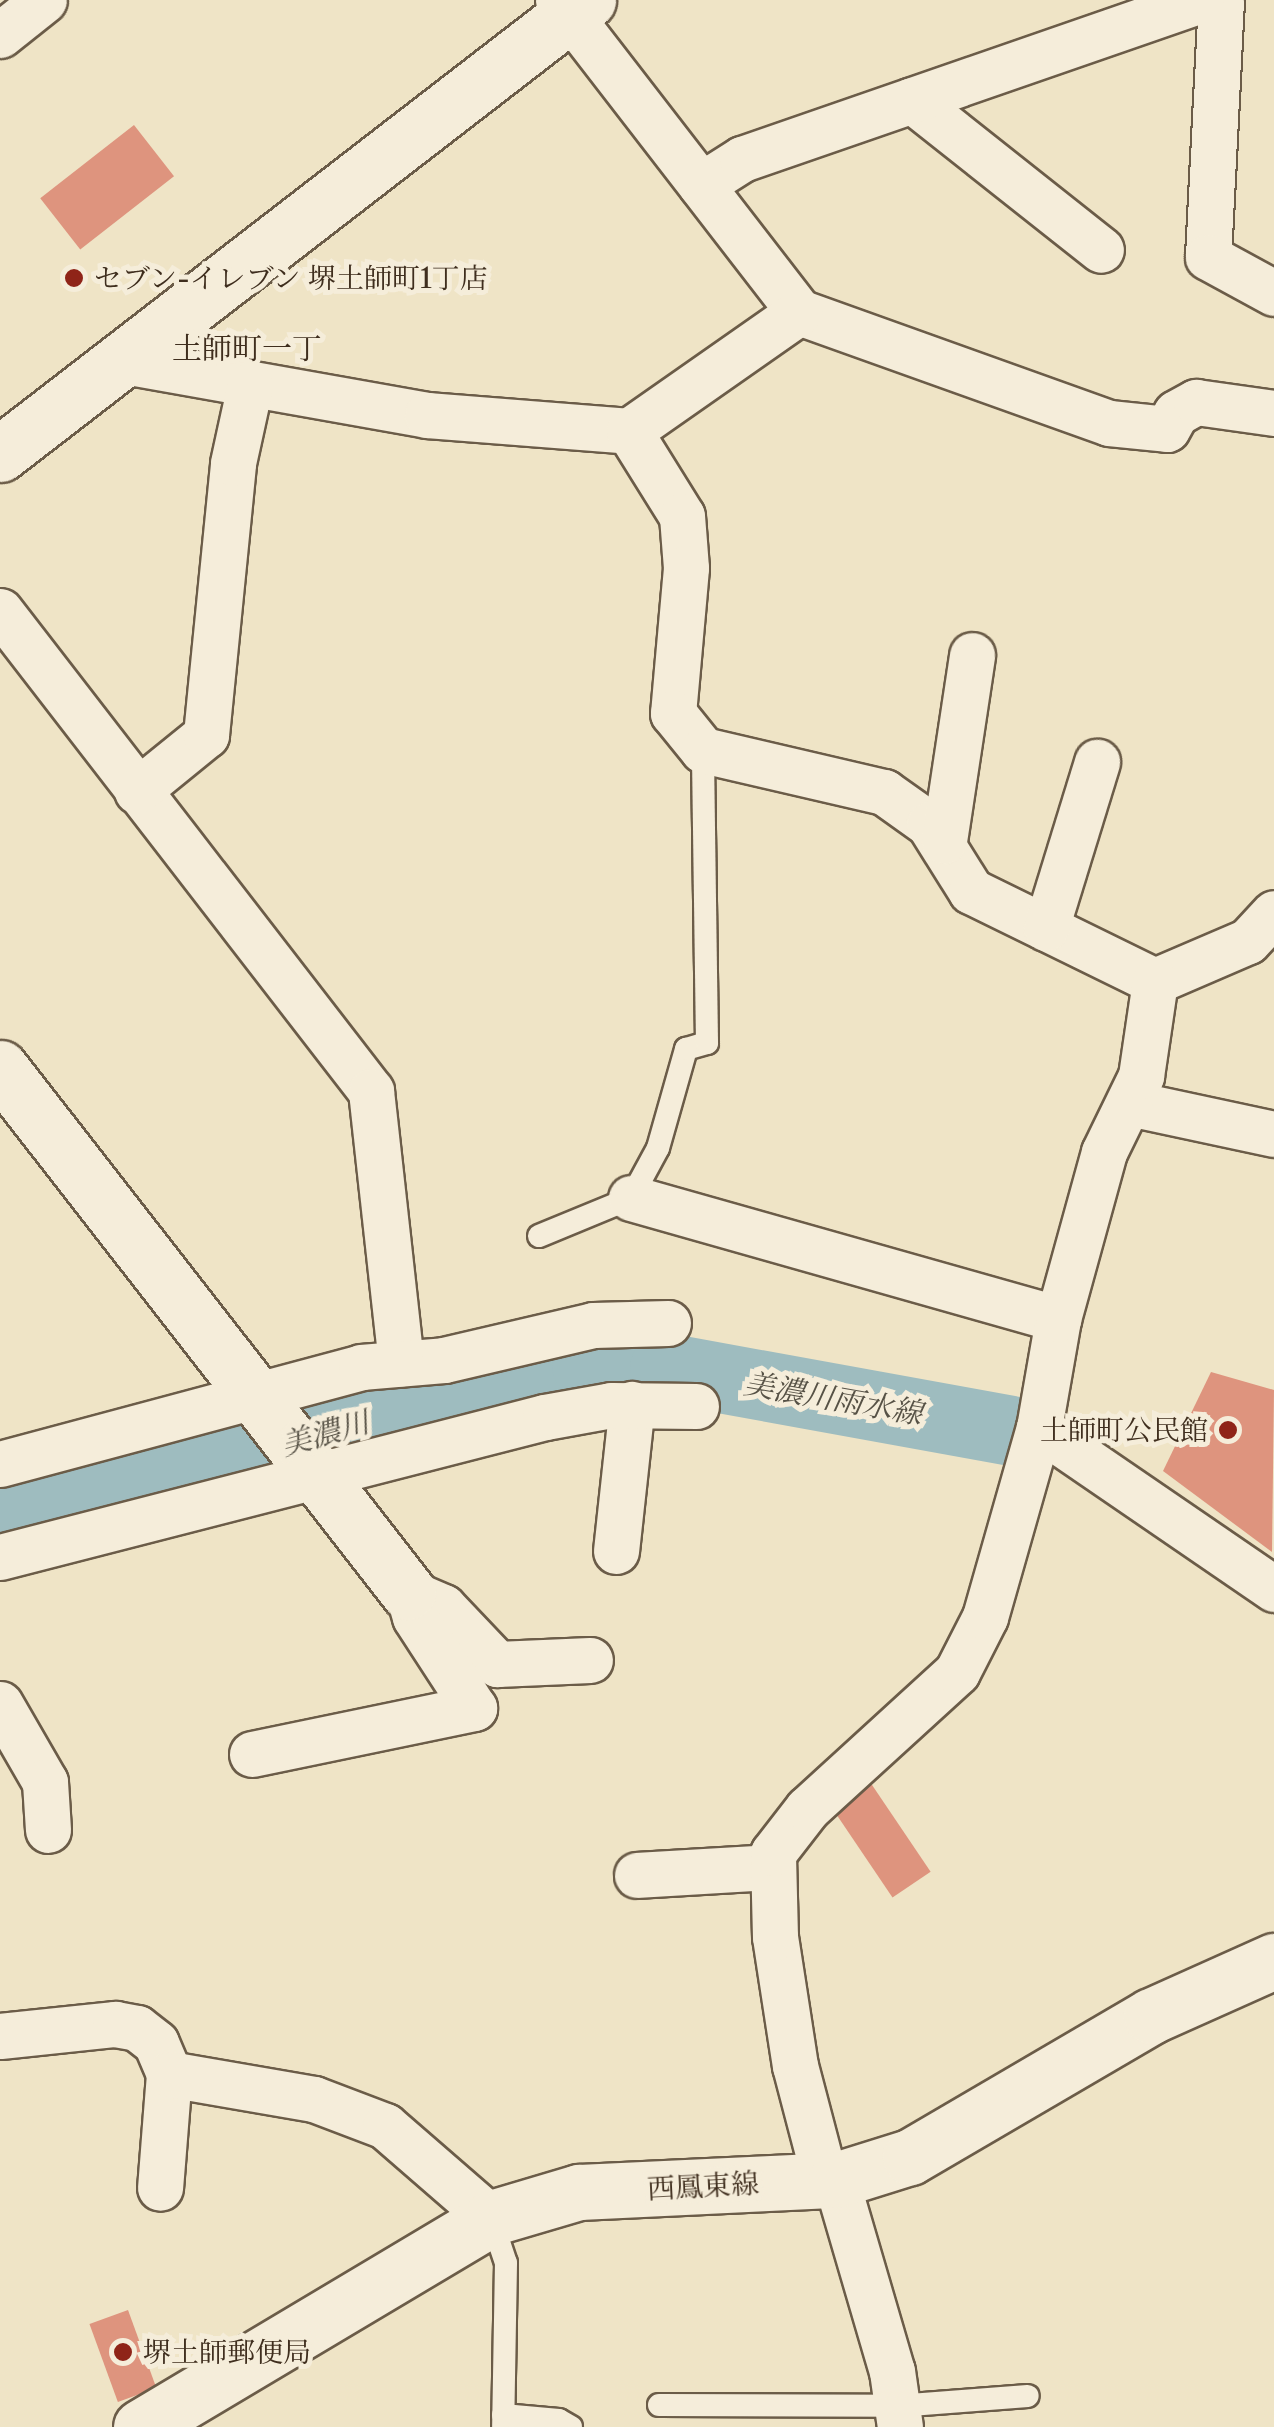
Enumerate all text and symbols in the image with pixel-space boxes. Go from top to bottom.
place label: セブン-イレブン 堺土師町1丁店 [94,261,490,295]
marker: セブン-イレブン 堺土師町1丁店 [63,267,85,289]
district label: 土師町一丁 [172,331,322,367]
water label: 美濃川雨水線 [741,1366,925,1432]
water label: 美濃川 [277,1404,373,1464]
place label: 土師町公民館 [1040,1413,1208,1447]
marker: 土師町公民館 [1217,1419,1239,1441]
street label: 西鳳東線 [646,2166,760,2206]
place label: 堺土師郵便局 [143,2335,311,2369]
marker: 堺土師郵便局 [112,2341,134,2363]

